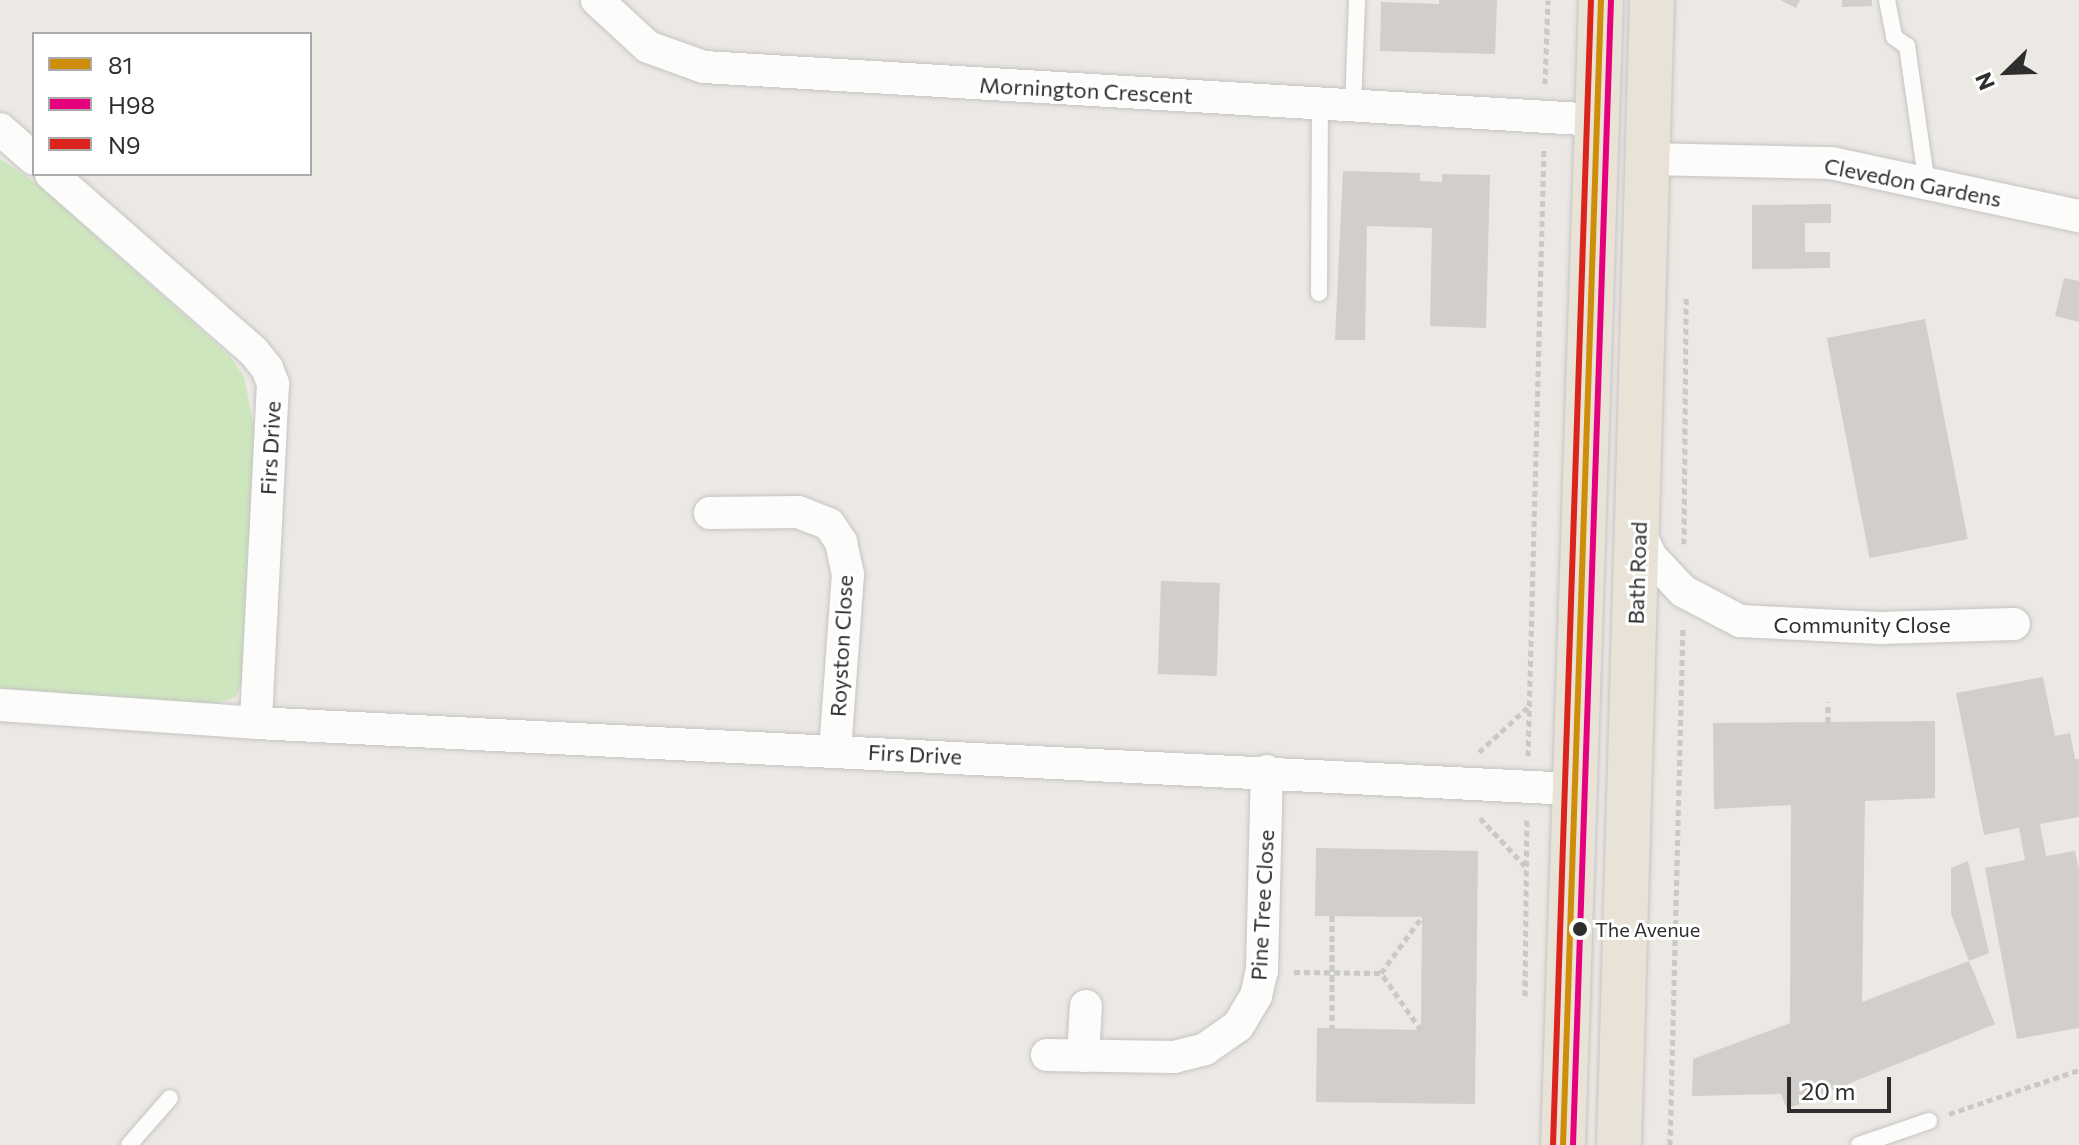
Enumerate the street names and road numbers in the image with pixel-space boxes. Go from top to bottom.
street label: Mornington Crescent [979,71,1193,109]
street label: Clevedon Gardens [1822,152,2004,212]
street label: Firs Drive [254,400,286,496]
street label: Bath Road [1622,521,1652,625]
street label: Royston Close [824,574,858,718]
street label: Community Close [1774,612,1950,638]
street label: Firs Drive [867,738,963,770]
street label: Pine Tree Close [1245,829,1279,981]

